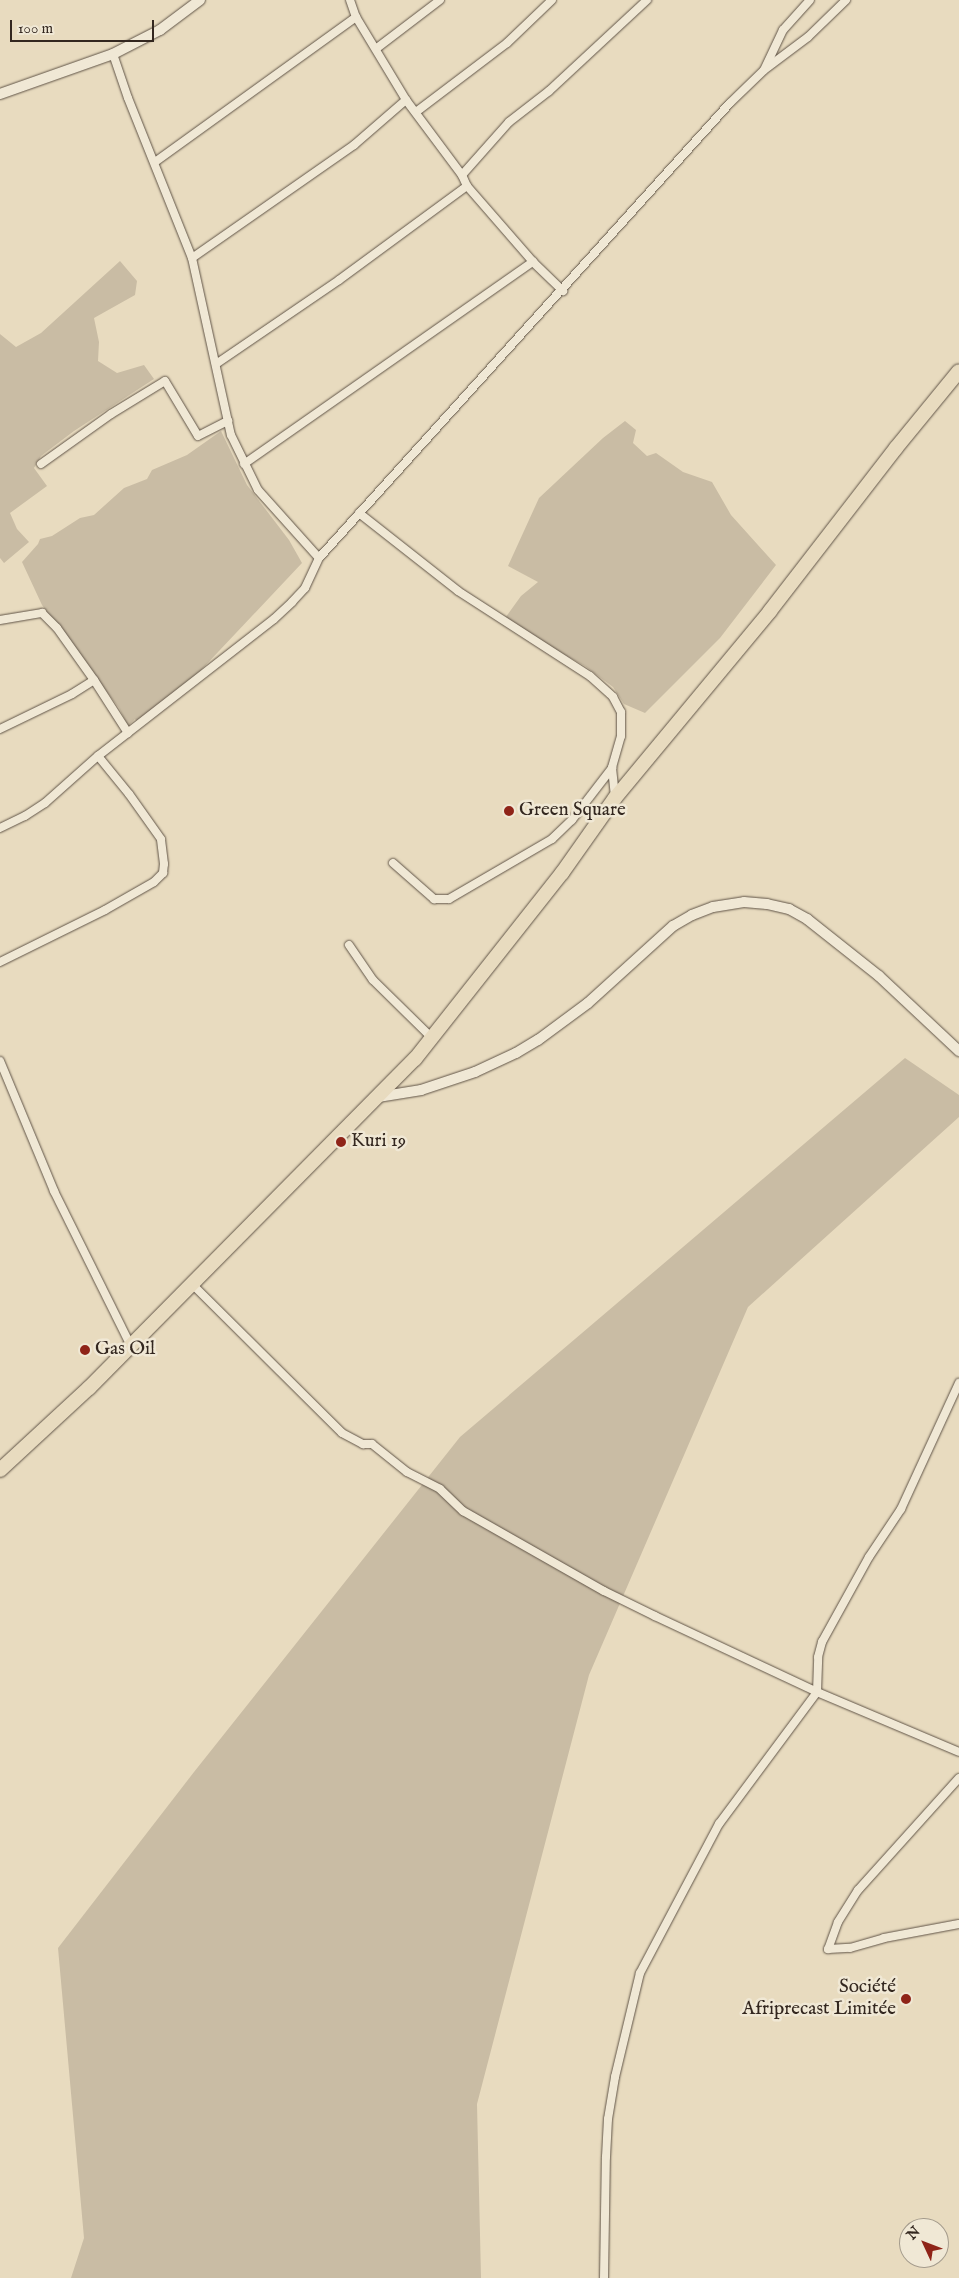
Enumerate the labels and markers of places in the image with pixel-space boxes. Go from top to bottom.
place label: Green Square [519,800,626,822]
marker: Green Square [503,805,515,817]
place label: Kuri 19 [351,1131,406,1153]
marker: Kuri 19 [335,1136,347,1148]
place label: Gas Oil [95,1339,155,1361]
marker: Gas Oil [79,1344,91,1356]
place label: Société Afriprecast Limitée [742,1977,896,2021]
marker: Société Afriprecast Limitée [900,1993,912,2005]

